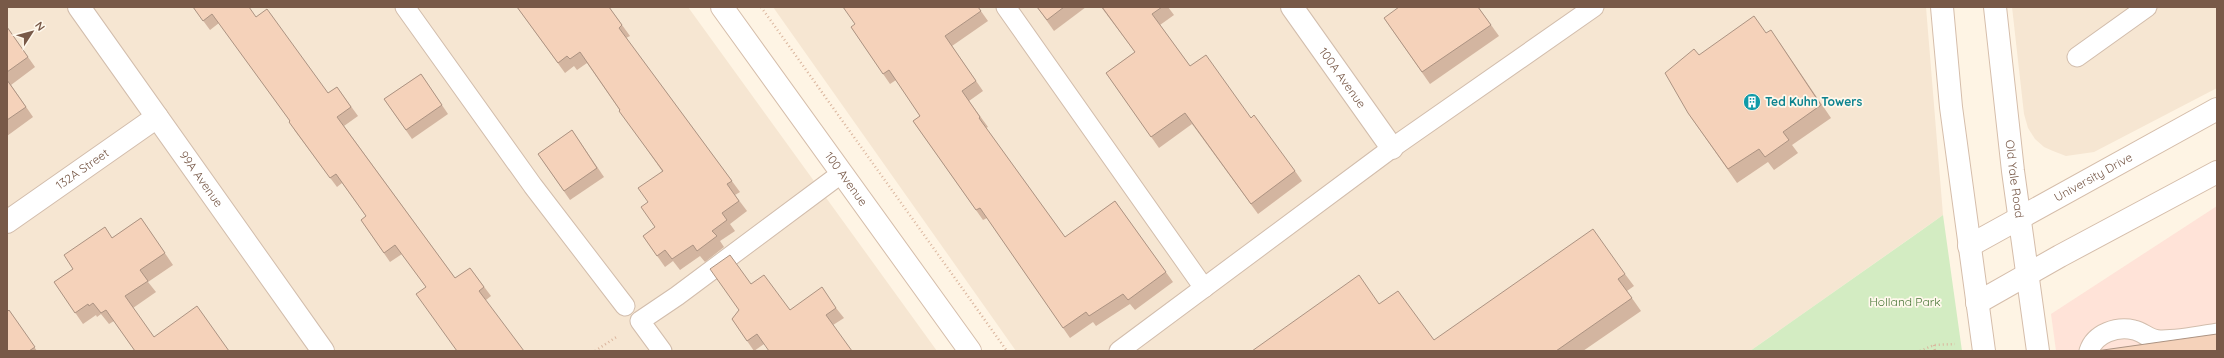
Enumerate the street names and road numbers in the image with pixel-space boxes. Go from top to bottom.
street label: 100A Avenue [1316,44,1369,111]
street label: Old Yale Road [2003,139,2027,219]
street label: 132A Street [53,145,111,193]
street label: 99A Avenue [176,148,227,210]
street label: 100 Avenue [822,149,871,209]
street label: University Drive [2051,149,2135,205]

